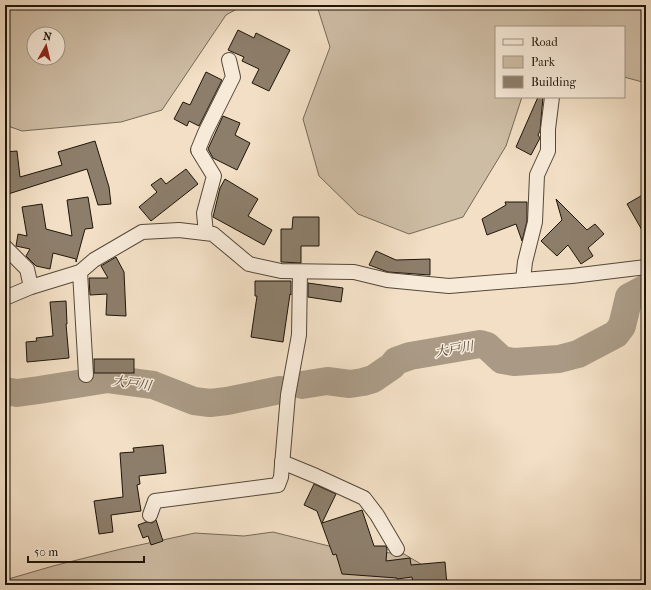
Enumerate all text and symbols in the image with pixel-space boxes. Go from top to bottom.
north arrow [26,26,66,66]
legend [495,26,625,98]
text: N [42,30,53,44]
text: Road [531,35,558,49]
text: Park [531,55,556,69]
text: Building [531,75,576,89]
water label: 大戸川 [433,338,476,360]
water label: 大戸川 [112,373,154,393]
scale bar [28,538,144,564]
text: 50 m [34,545,58,559]

